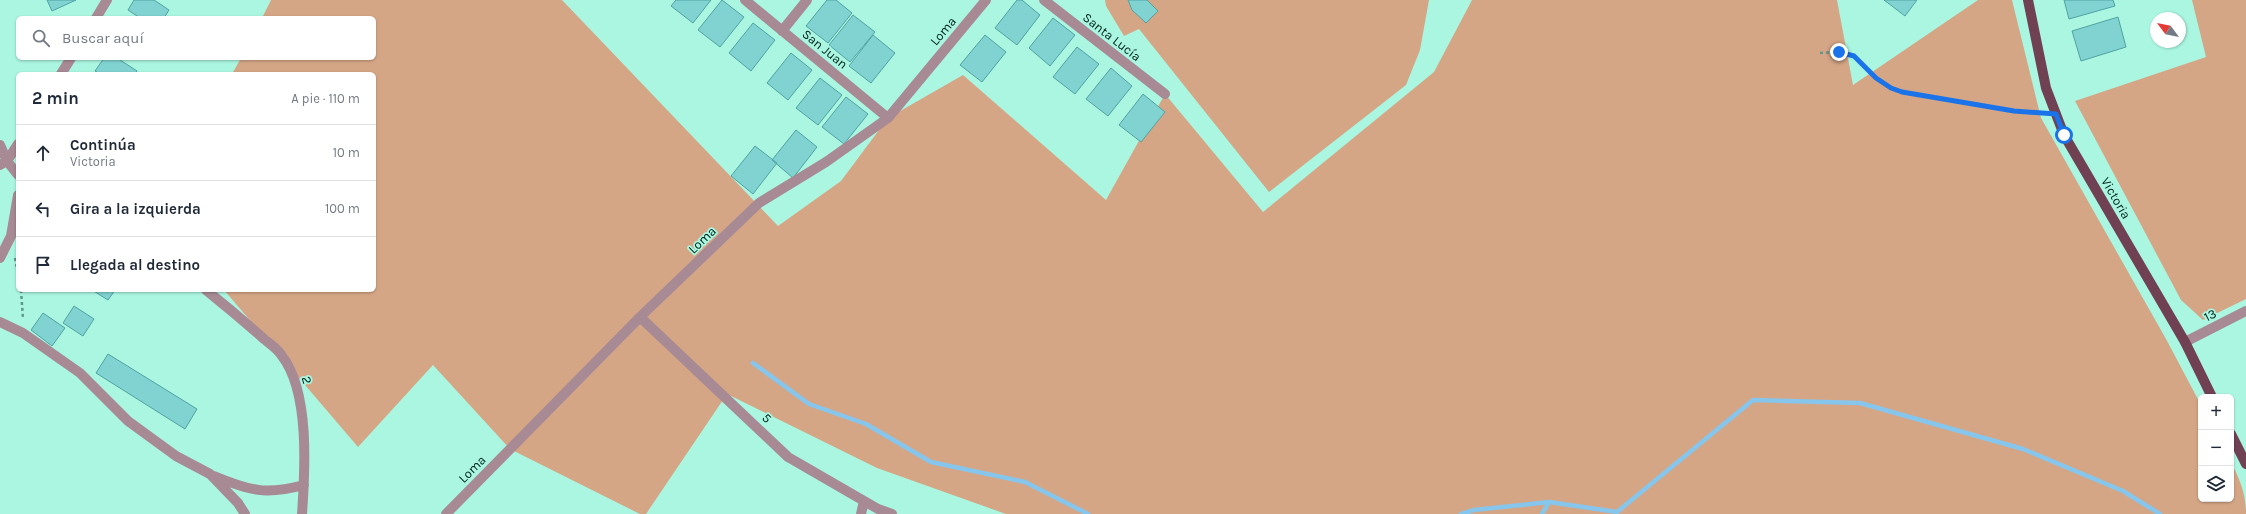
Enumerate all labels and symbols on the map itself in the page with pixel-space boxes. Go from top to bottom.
street label: Santa Lucía [1080,10,1144,64]
north arrow [2150,12,2186,48]
street label: Loma [927,14,959,48]
street label: San Juan [799,26,851,72]
route end [1830,43,1848,61]
route start [2055,126,2073,144]
street label: Victoria [2098,174,2134,222]
street label: Loma [685,223,719,257]
street label: 13 [2201,306,2219,324]
street label: 2 [299,374,315,386]
street label: 5 [759,410,775,426]
street label: Loma [455,452,489,486]

